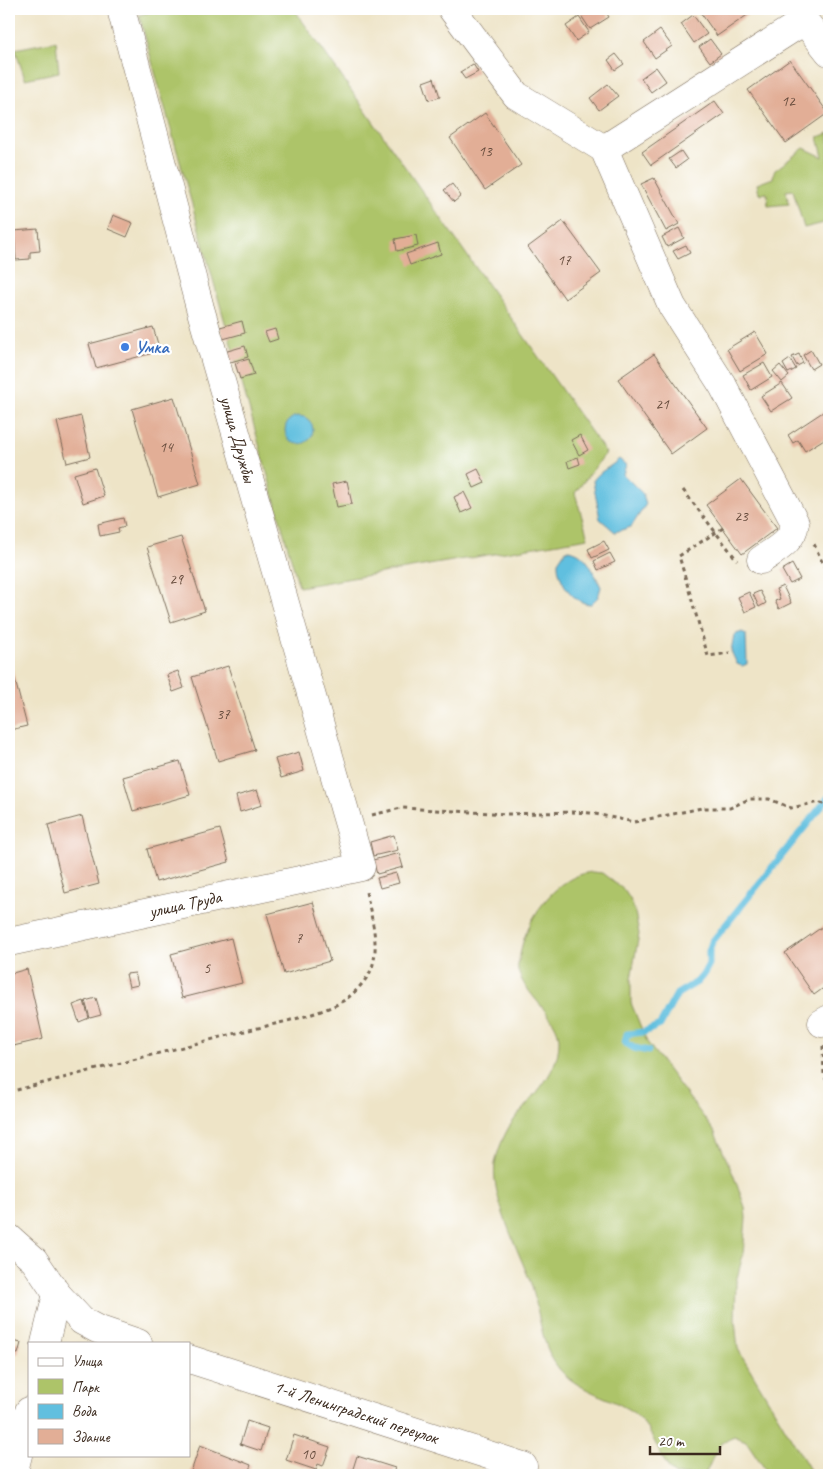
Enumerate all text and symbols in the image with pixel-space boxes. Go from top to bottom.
house number: 12 [781,92,796,111]
house number: 13 [478,142,493,161]
house number: 17 [557,251,572,270]
place label: Умка [135,336,171,358]
marker: Умка [119,341,131,353]
street label: улица Дружбы [215,392,261,486]
house number: 21 [655,395,670,414]
house number: 14 [159,438,174,457]
house number: 23 [734,507,749,526]
house number: 29 [169,570,184,589]
house number: 37 [216,705,231,724]
street label: улица Труда [146,885,225,923]
house number: 7 [296,929,304,948]
house number: 5 [204,959,212,978]
legend [28,1342,190,1456]
text: Улица [72,1352,103,1371]
street label: 1-й Ленинградский переулок [271,1375,443,1450]
text: Парк [72,1378,100,1397]
text: Вода [72,1402,97,1421]
scale bar [650,1424,720,1456]
text: Здание [72,1428,111,1447]
text: 20 m [658,1432,685,1451]
house number: 10 [301,1445,316,1464]

